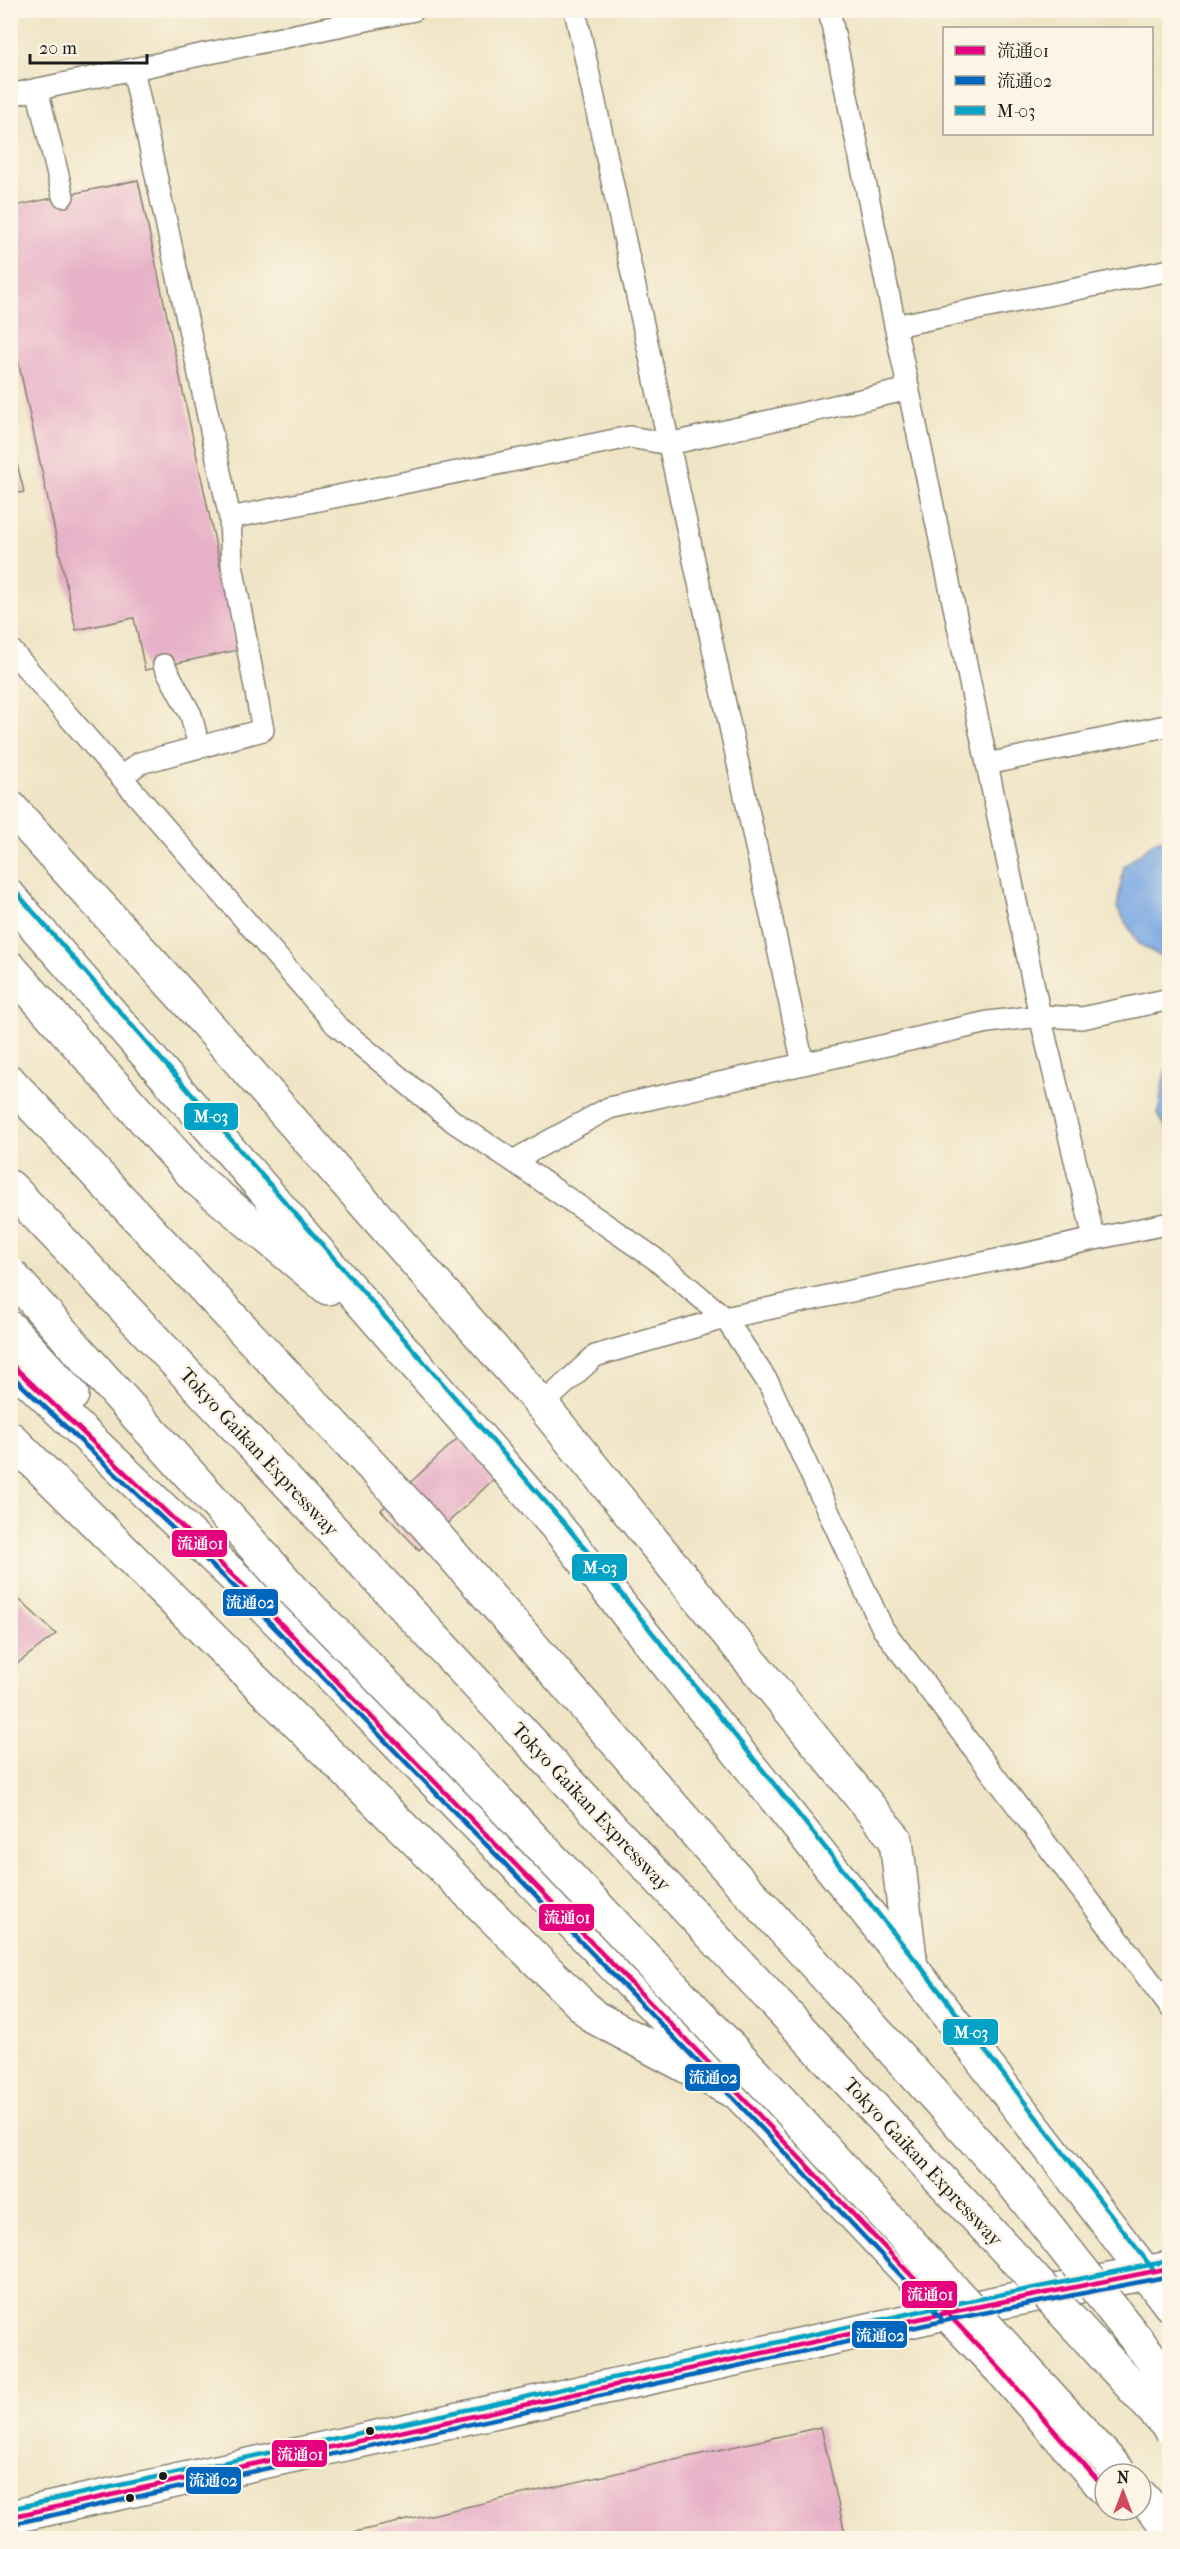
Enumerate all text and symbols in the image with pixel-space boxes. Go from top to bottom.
scale bar [30,27,147,65]
legend [943,27,1153,135]
text: 20 m [39,38,77,59]
text: 流通01 [997,41,1049,62]
text: 流通02 [997,71,1052,92]
text: M-03 [997,101,1035,122]
line badge: M-03 [183,1102,239,1131]
text: M-03 [193,1107,228,1127]
street label: Tokyo Gaikan Expressway [175,1363,344,1542]
line badge: 流通01 [171,1529,228,1558]
text: 流通01 [177,1534,224,1553]
line badge: M-03 [571,1553,628,1582]
text: M-03 [582,1558,617,1578]
line badge: 流通02 [222,1588,279,1617]
text: 流通02 [225,1593,275,1612]
street label: Tokyo Gaikan Expressway [507,1718,676,1897]
line badge: 流通01 [538,1903,595,1932]
text: 流通01 [544,1908,591,1927]
line badge: M-03 [942,2018,999,2046]
text: M-03 [953,2023,988,2043]
line badge: 流通02 [684,2063,741,2092]
text: 流通02 [688,2068,738,2087]
street label: Tokyo Gaikan Expressway [839,2073,1008,2252]
line badge: 流通01 [901,2280,958,2309]
text: 流通01 [907,2285,954,2304]
line badge: 流通02 [851,2320,908,2349]
text: 流通02 [855,2326,905,2345]
unlabelled marker [364,2425,376,2437]
line badge: 流通01 [271,2439,328,2468]
text: 流通01 [277,2445,324,2464]
north arrow [1093,2462,1153,2522]
line badge: 流通02 [185,2466,242,2495]
text: N [1117,2468,1130,2487]
unlabelled marker [157,2470,169,2482]
text: 流通02 [188,2471,238,2490]
unlabelled marker [124,2492,136,2504]

